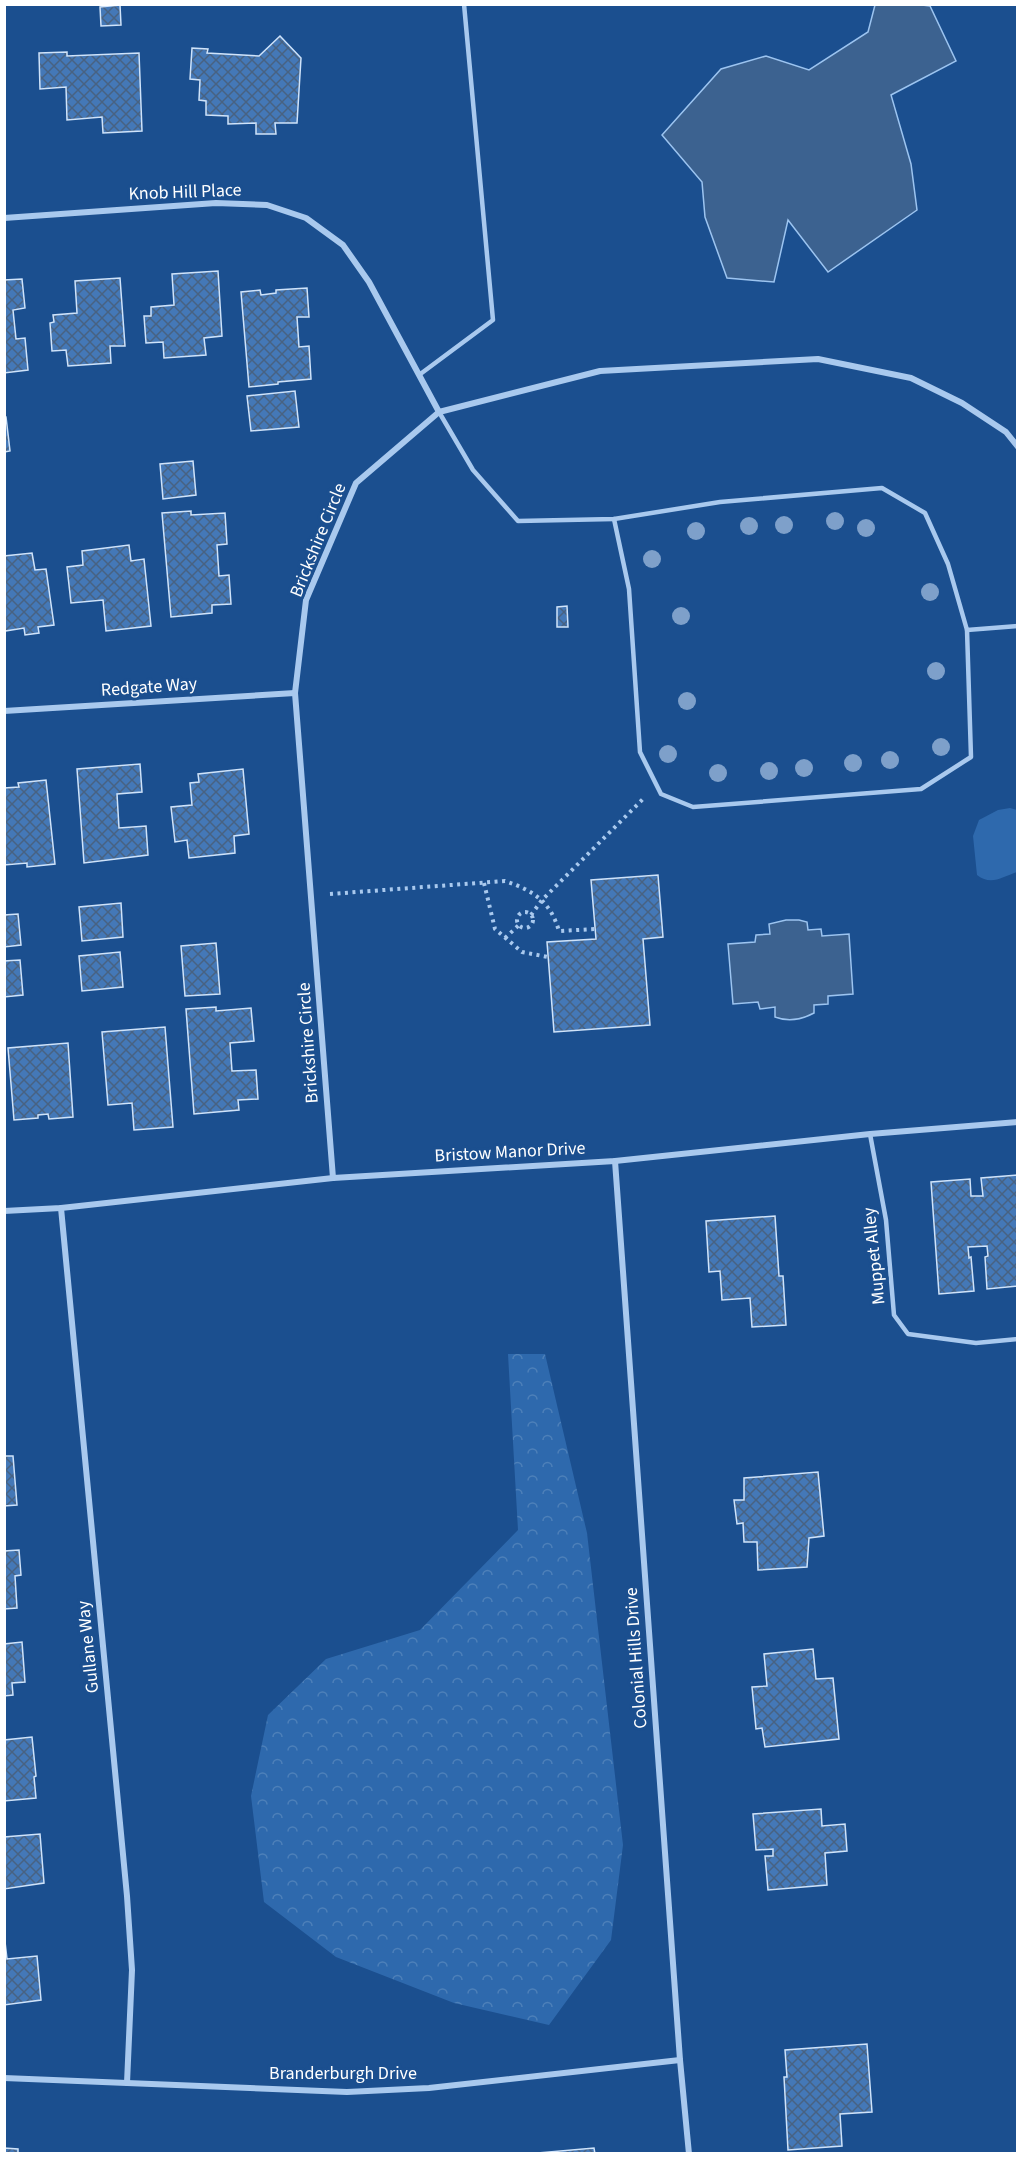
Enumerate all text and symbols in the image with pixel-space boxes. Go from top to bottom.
street label: Knob Hill Place [128,178,242,206]
street label: Brickshire Circle [284,479,352,601]
street label: Redgate Way [100,671,198,703]
street label: Brickshire Circle [291,982,325,1104]
street label: Bristow Manor Drive [434,1136,586,1168]
street label: Muppet Alley [856,1206,892,1306]
street label: Colonial Hills Drive [619,1587,653,1729]
street label: Gullane Way [71,1599,105,1694]
street label: Branderburgh Drive [269,2061,417,2086]

